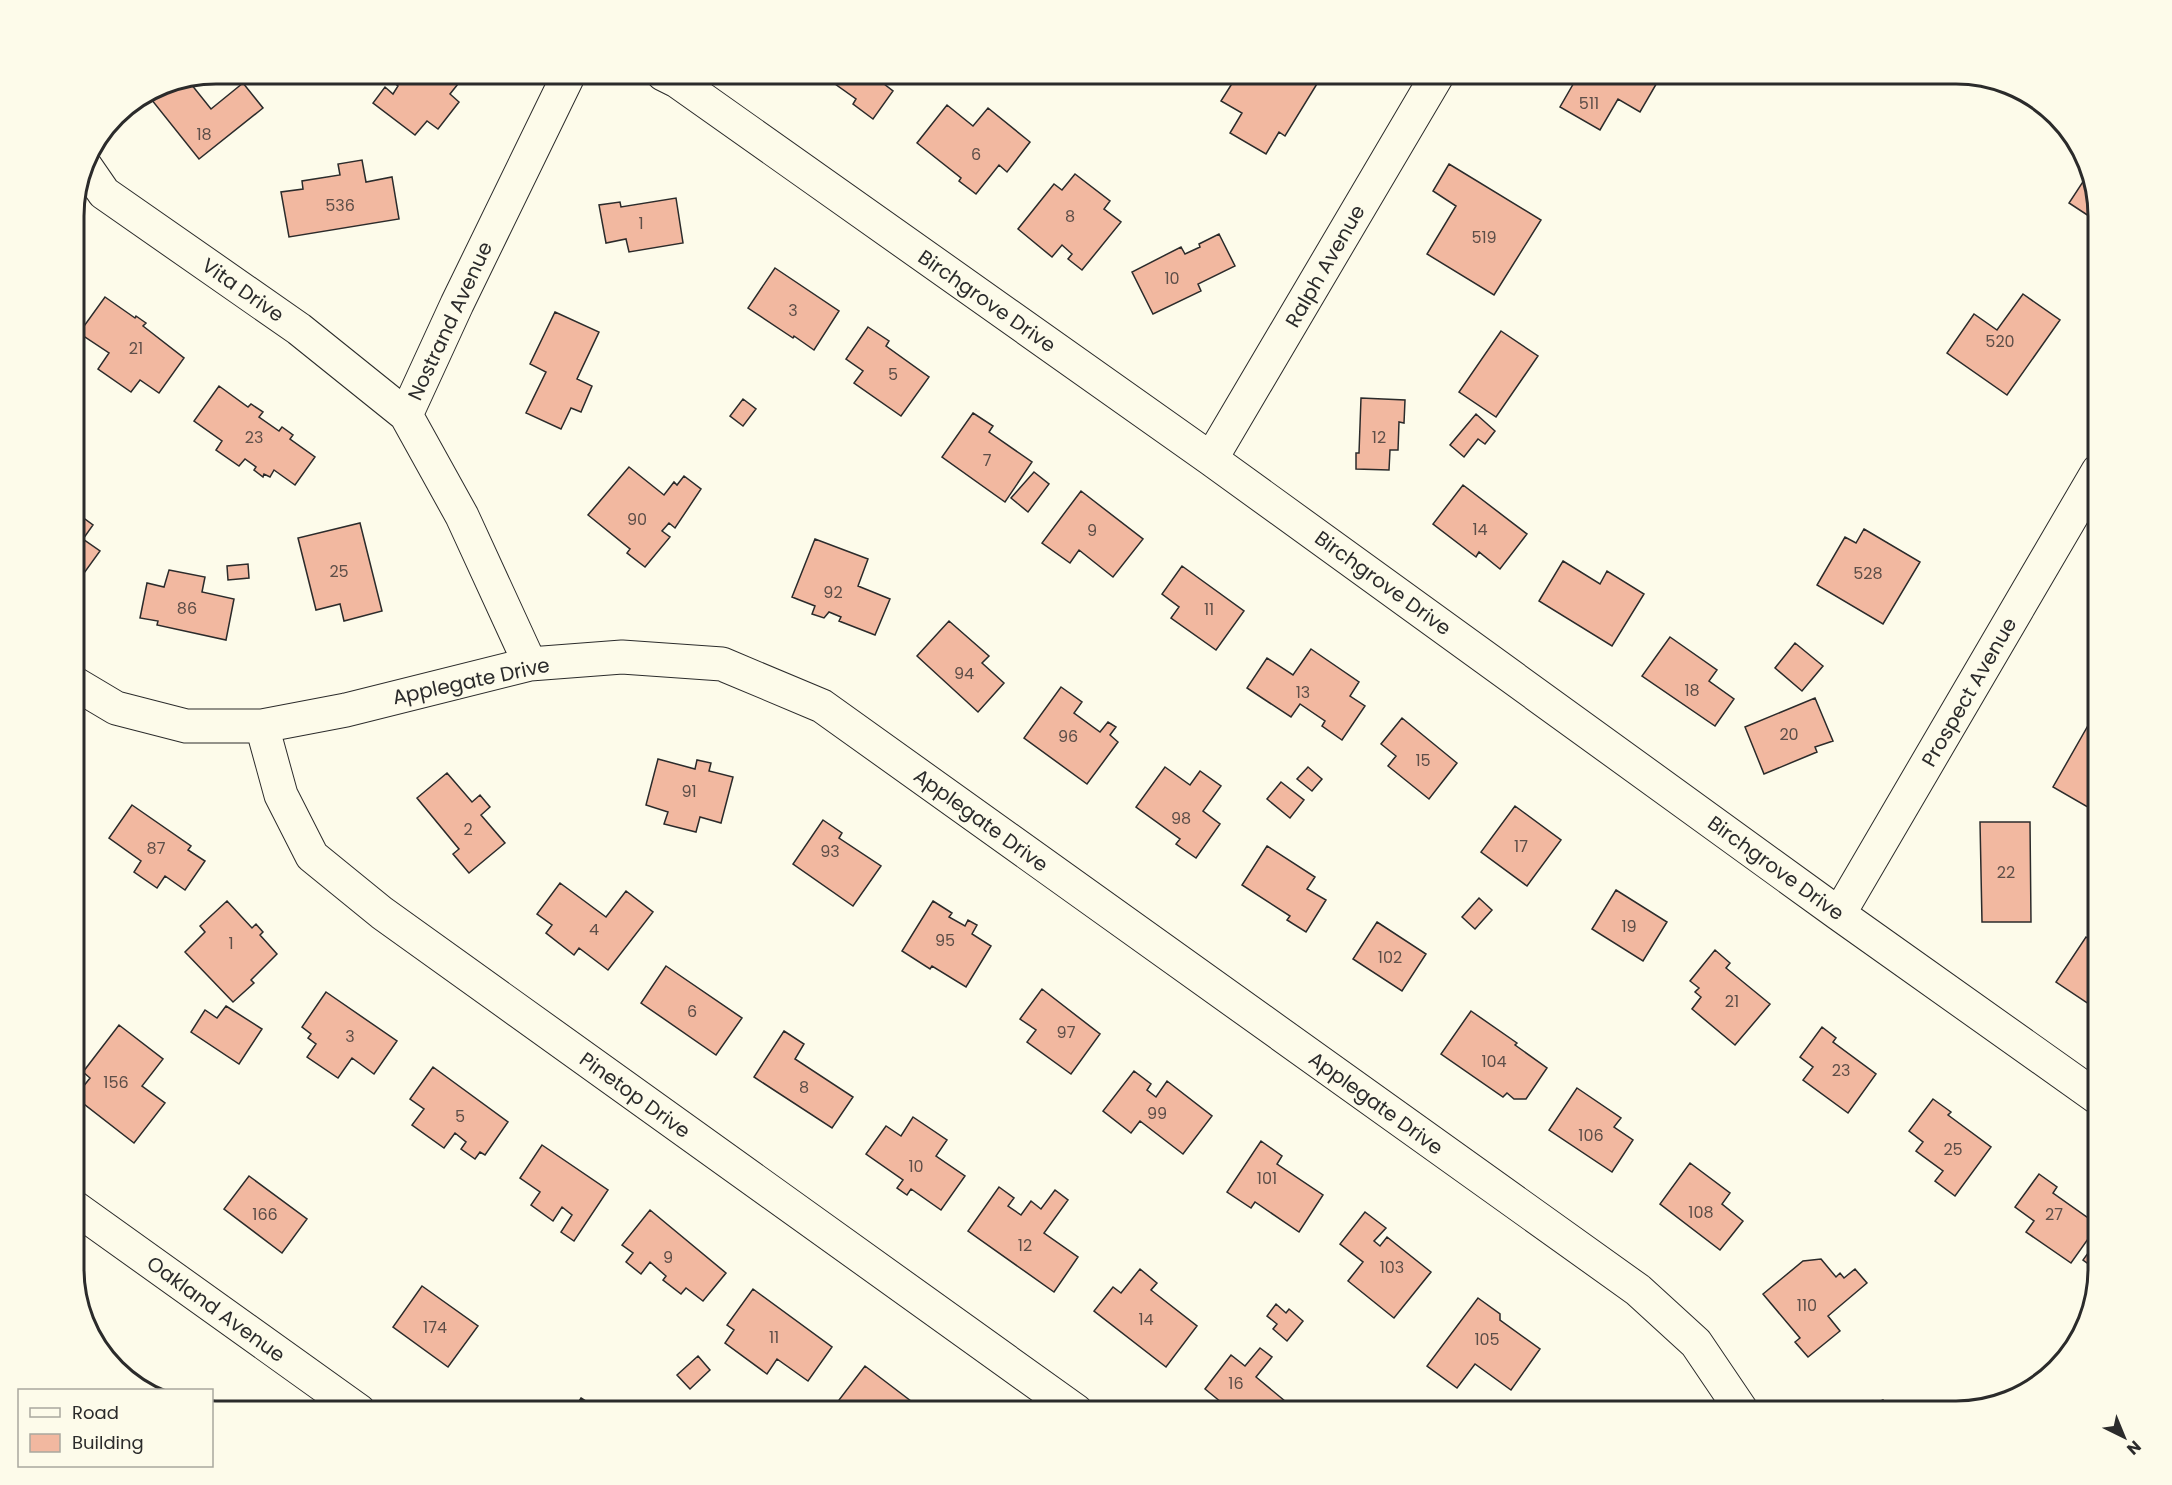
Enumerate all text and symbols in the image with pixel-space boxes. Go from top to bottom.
house number: 511 [1579,92,1599,115]
house number: 18 [196,123,212,146]
house number: 6 [971,143,981,166]
house number: 536 [325,194,355,217]
street label: Ralph Avenue [1279,200,1371,332]
house number: 8 [1065,205,1075,228]
house number: 1 [638,212,644,235]
house number: 519 [1471,226,1497,249]
street label: Nostrand Avenue [401,237,499,405]
street label: Birchgrove Drive [912,243,1062,359]
street label: Vita Drive [196,251,290,329]
house number: 10 [1164,267,1180,290]
house number: 3 [788,299,798,322]
house number: 520 [1985,330,2015,353]
house number: 21 [129,337,143,360]
house number: 5 [888,363,898,386]
house number: 23 [245,426,263,449]
house number: 12 [1372,426,1386,449]
house number: 7 [983,449,992,472]
house number: 90 [627,508,647,531]
house number: 14 [1472,518,1488,541]
house number: 9 [1087,519,1097,542]
street label: Birchgrove Drive [1309,524,1457,642]
house number: 25 [329,560,349,583]
house number: 528 [1853,562,1883,585]
house number: 92 [823,581,843,604]
house number: 86 [177,597,197,620]
house number: 11 [1204,598,1214,621]
street label: Prospect Avenue [1915,612,2023,772]
street label: Applegate Drive [390,651,552,711]
house number: 94 [954,662,974,685]
house number: 18 [1684,679,1700,702]
house number: 13 [1296,681,1310,704]
house number: 20 [1779,723,1799,746]
house number: 96 [1058,725,1078,748]
house number: 15 [1415,749,1431,772]
street label: Applegate Drive [908,762,1054,878]
house number: 91 [681,780,697,803]
house number: 98 [1171,807,1191,830]
street label: Birchgrove Drive [1702,809,1850,927]
house number: 2 [463,818,473,841]
house number: 17 [1514,835,1528,858]
house number: 87 [147,837,166,860]
house number: 93 [820,840,840,863]
house number: 22 [1997,861,2015,884]
house number: 19 [1621,915,1637,938]
house number: 4 [589,918,599,941]
house number: 95 [935,929,955,952]
house number: 1 [228,932,234,955]
house number: 102 [1378,946,1402,969]
house number: 21 [1725,990,1739,1013]
house number: 6 [687,1000,697,1023]
house number: 97 [1057,1021,1076,1044]
house number: 3 [345,1025,355,1048]
street label: Pinetop Drive [574,1045,696,1145]
street label: Applegate Drive [1303,1045,1449,1161]
house number: 104 [1481,1050,1507,1073]
house number: 23 [1832,1059,1850,1082]
house number: 156 [103,1071,129,1094]
house number: 8 [799,1076,809,1099]
house number: 99 [1147,1102,1167,1125]
house number: 5 [455,1105,465,1128]
house number: 106 [1578,1124,1604,1147]
house number: 25 [1943,1138,1963,1161]
house number: 10 [908,1155,924,1178]
house number: 101 [1257,1167,1277,1190]
house number: 108 [1688,1201,1714,1224]
house number: 166 [252,1203,278,1226]
house number: 27 [2045,1203,2063,1226]
house number: 12 [1018,1234,1032,1257]
house number: 9 [663,1246,673,1269]
street label: Oakland Avenue [141,1249,291,1369]
house number: 103 [1380,1256,1404,1279]
house number: 110 [1797,1294,1817,1317]
house number: 14 [1138,1308,1154,1331]
house number: 174 [423,1316,447,1339]
house number: 11 [769,1326,779,1349]
house number: 105 [1474,1328,1500,1351]
house number: 16 [1228,1372,1244,1395]
legend [18,1389,213,1467]
text: Road [72,1400,119,1425]
north arrow [2094,1407,2154,1467]
text: Building [72,1430,144,1455]
text: N [2122,1435,2146,1460]

